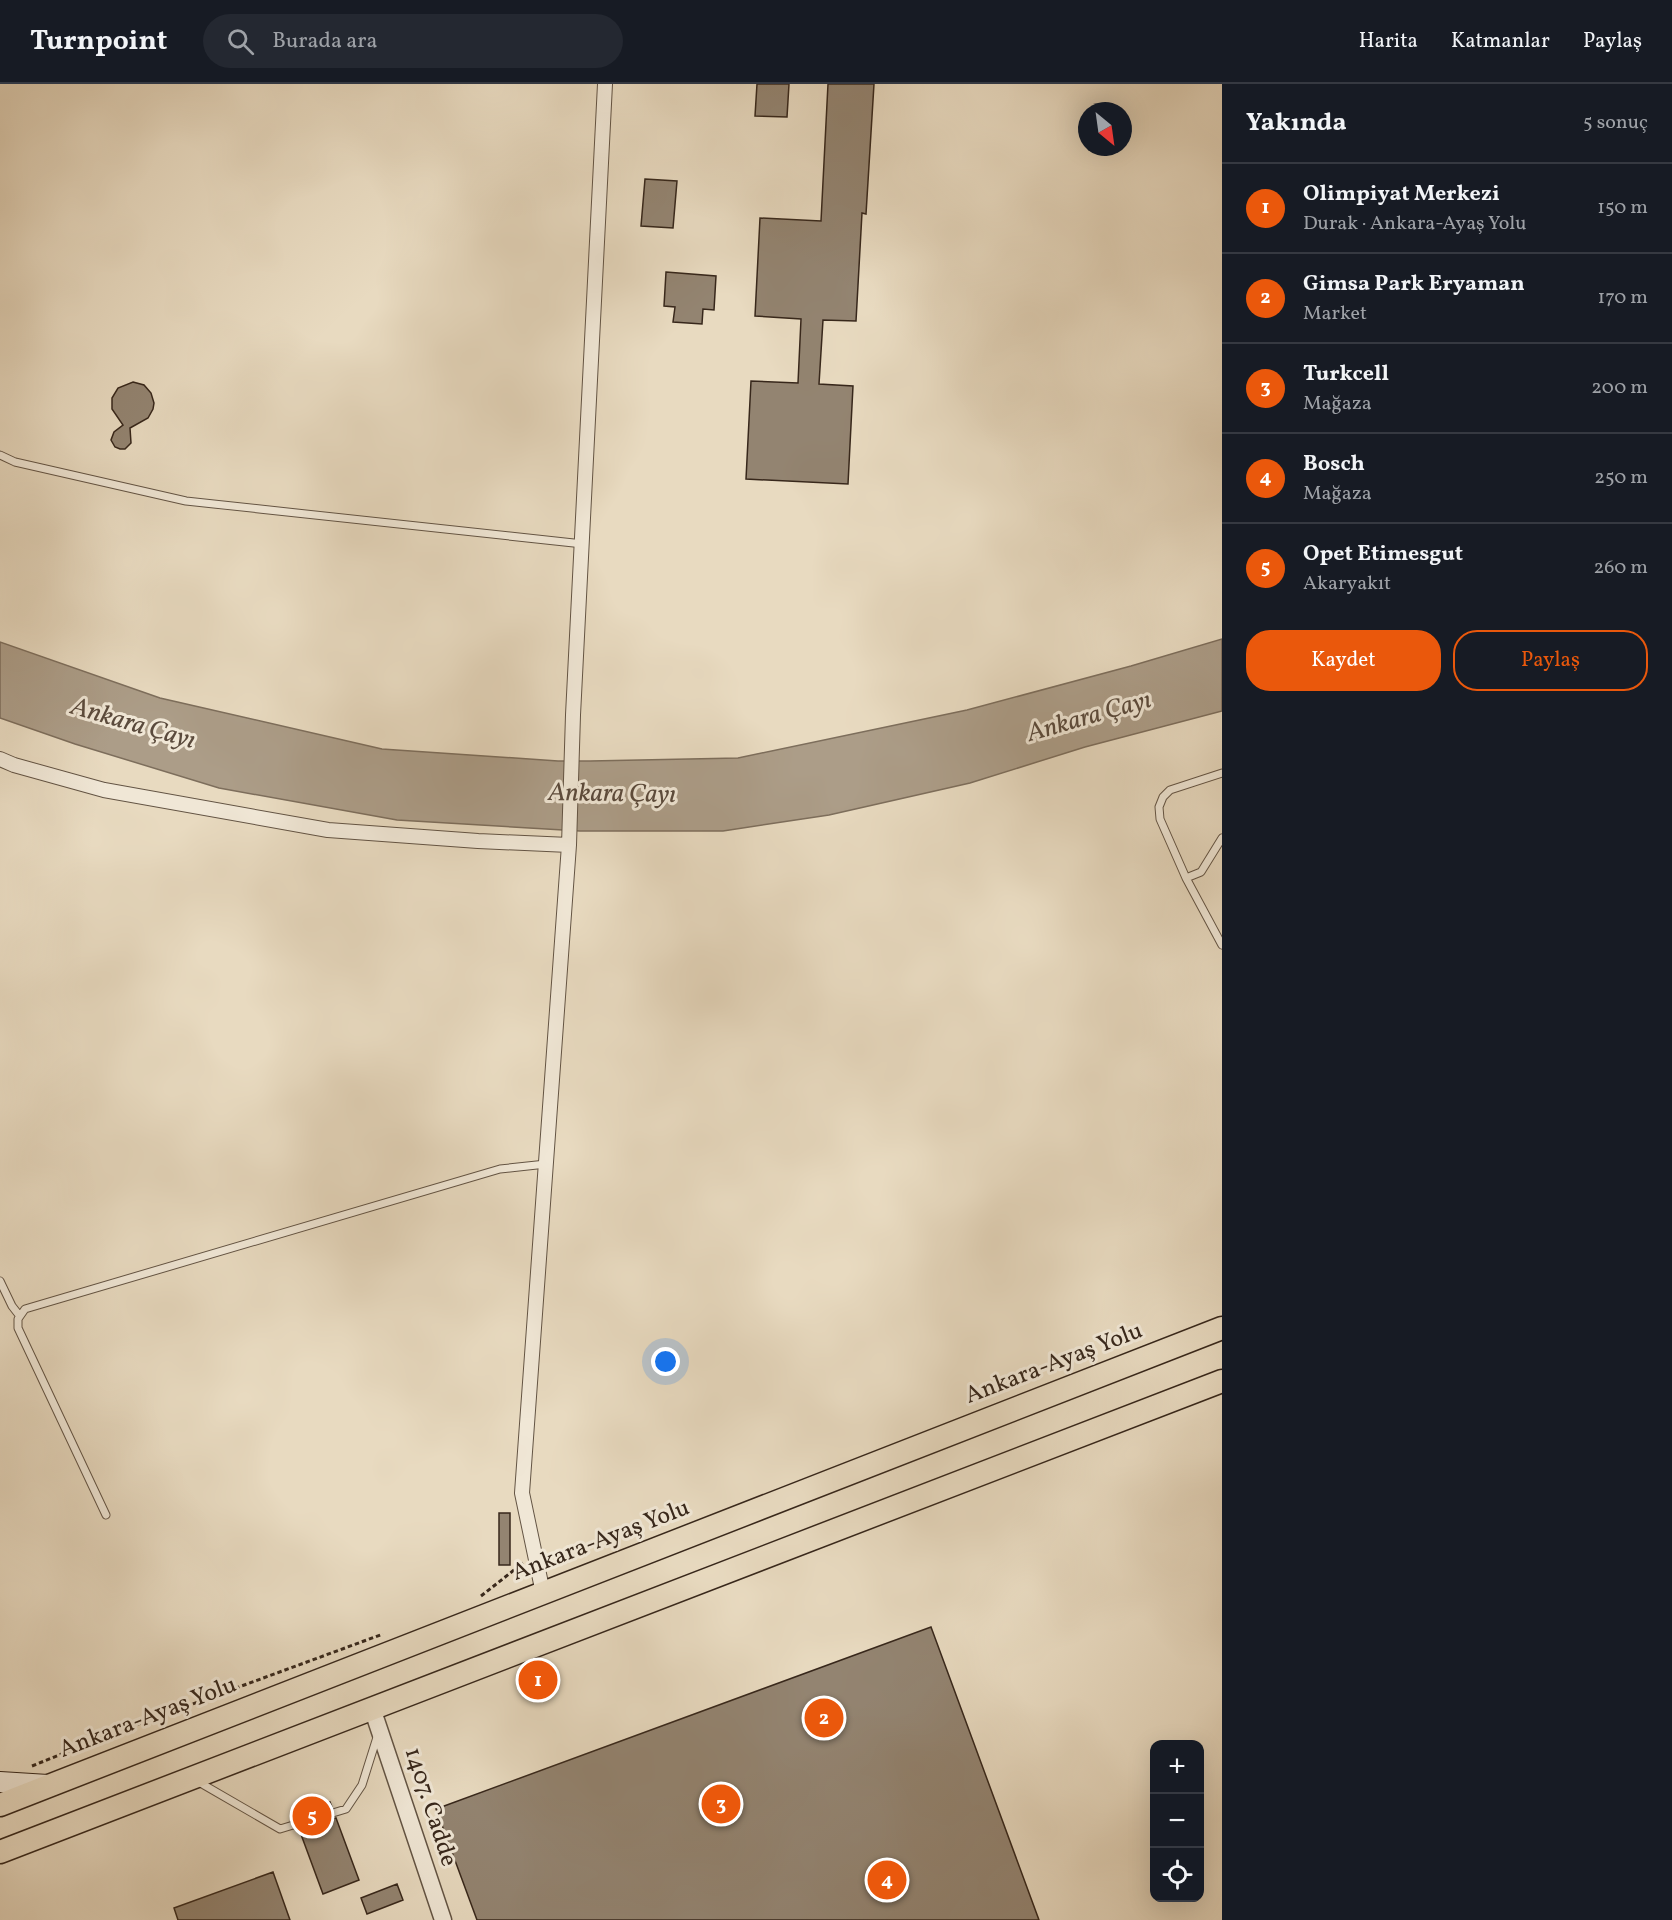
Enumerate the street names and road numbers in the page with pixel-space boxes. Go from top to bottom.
street label: Ankara-Ayaş Yolu [960,1314,1148,1414]
street label: Ankara-Ayaş Yolu [507,1491,695,1591]
street label: Ankara-Ayaş Yolu [54,1668,242,1768]
street label: 1407. Cadde [395,1743,465,1871]

